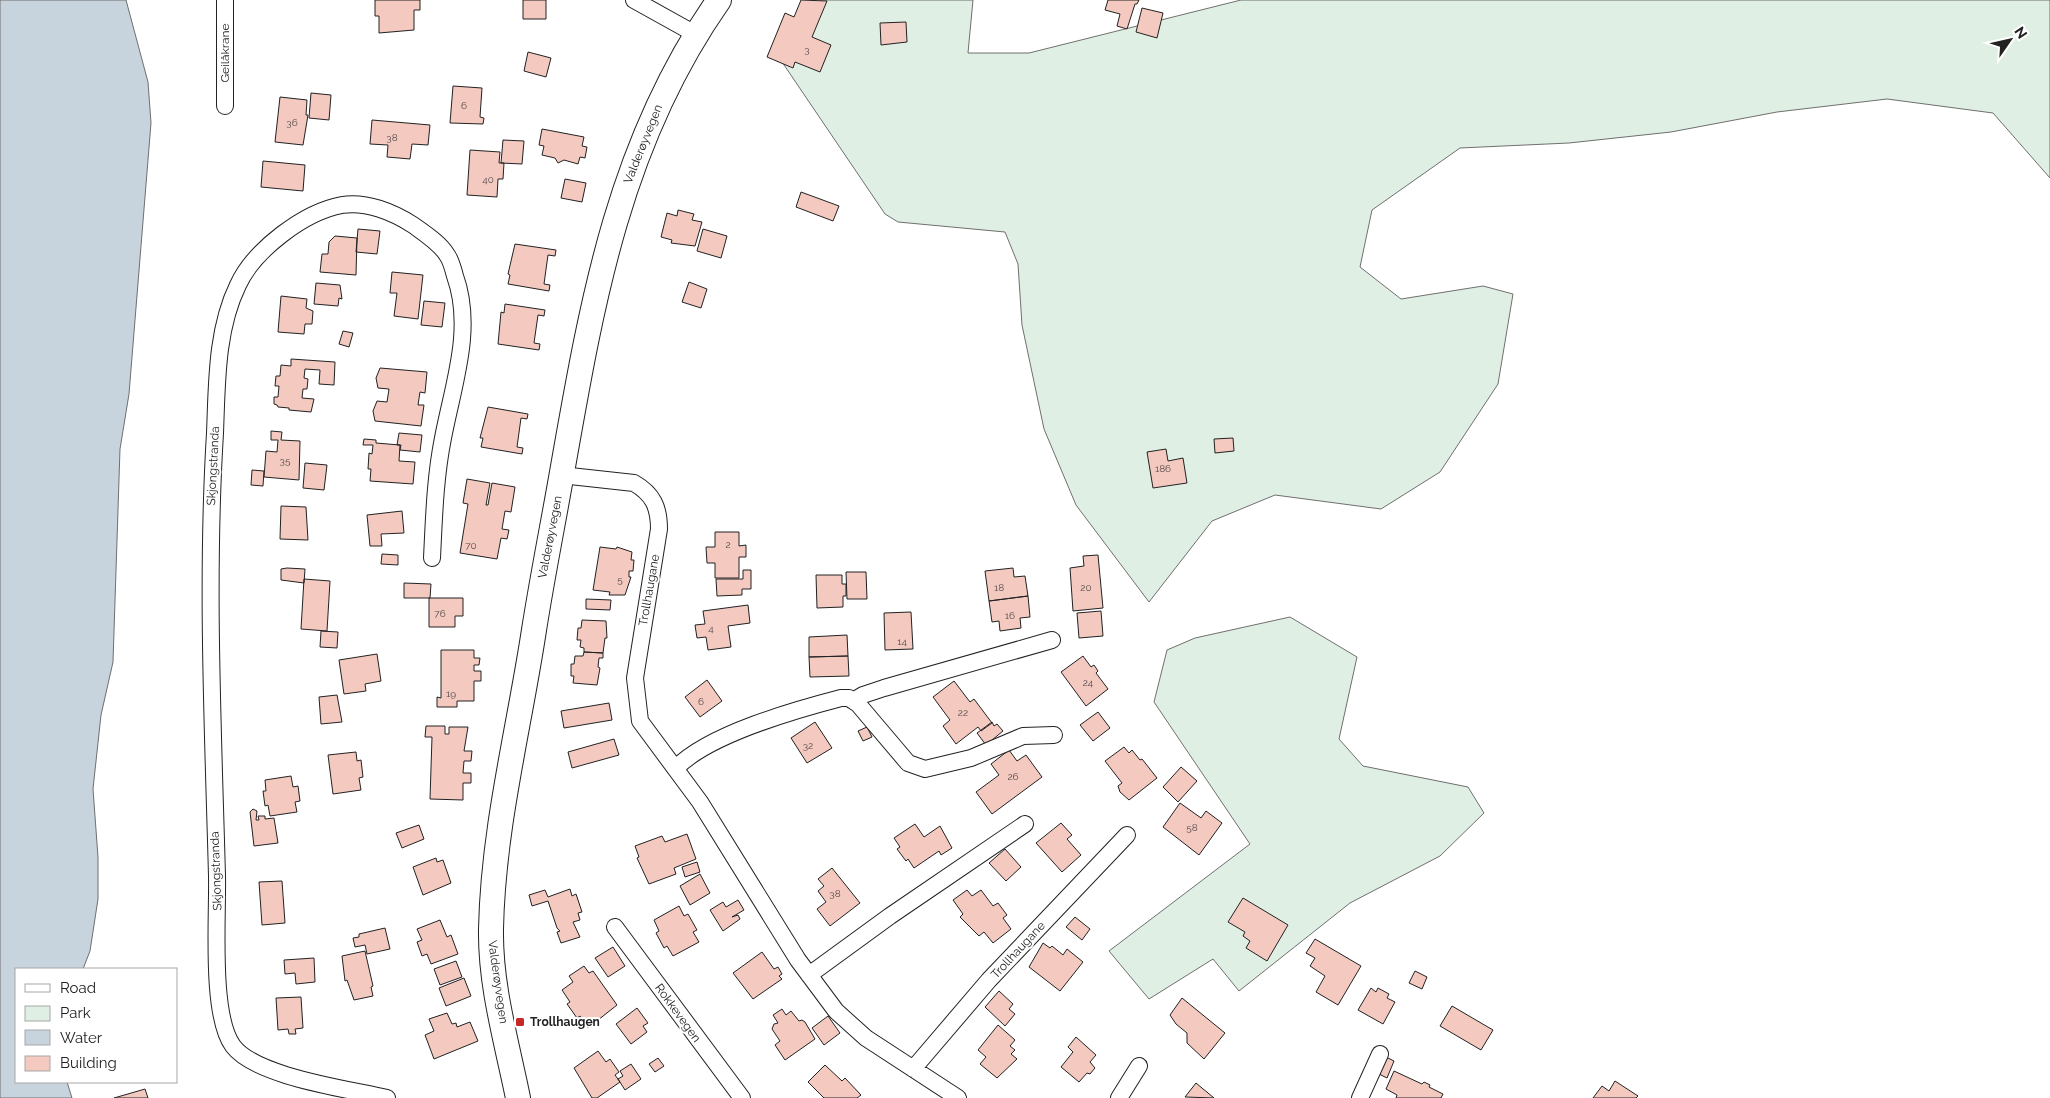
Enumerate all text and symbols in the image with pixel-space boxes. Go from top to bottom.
north arrow [1985,15,2035,65]
street label: Geilåkrane [218,23,232,83]
text: N [2011,24,2030,42]
house number: 3 [804,44,810,55]
house number: 6 [461,100,467,111]
street label: Valderøyvegen [621,102,665,186]
house number: 36 [286,117,298,128]
house number: 38 [386,132,398,143]
house number: 40 [482,174,494,185]
street label: Skjongstranda [204,426,222,506]
house number: 35 [280,455,291,466]
house number: 186 [1155,463,1171,474]
street label: Valderøyvegen [535,494,565,580]
house number: 2 [725,539,731,550]
house number: 70 [465,540,477,551]
street label: Trollhaugane [636,553,662,627]
house number: 5 [617,574,623,585]
house number: 18 [994,582,1004,593]
house number: 20 [1080,582,1092,593]
house number: 76 [434,608,446,619]
house number: 16 [1005,610,1015,621]
house number: 4 [708,623,714,634]
house number: 14 [897,636,907,647]
house number: 24 [1083,677,1094,688]
house number: 19 [446,688,456,699]
house number: 6 [698,696,704,707]
house number: 22 [958,707,968,718]
house number: 32 [803,740,813,751]
house number: 26 [1007,771,1019,782]
house number: 58 [1186,822,1198,833]
street label: Skjongstranda [208,831,224,911]
house number: 38 [829,888,841,899]
street label: Trollhaugane [988,919,1048,981]
street label: Valderøyvegen [485,939,511,1025]
legend [15,968,178,1083]
text: Road [60,979,96,997]
street label: Rokkevegen [652,981,704,1045]
text: Park [60,1004,91,1022]
place label: Trollhaugen [530,1015,600,1029]
marker: Trollhaugen [514,1016,526,1028]
text: Water [60,1029,103,1047]
text: Building [60,1054,117,1072]

